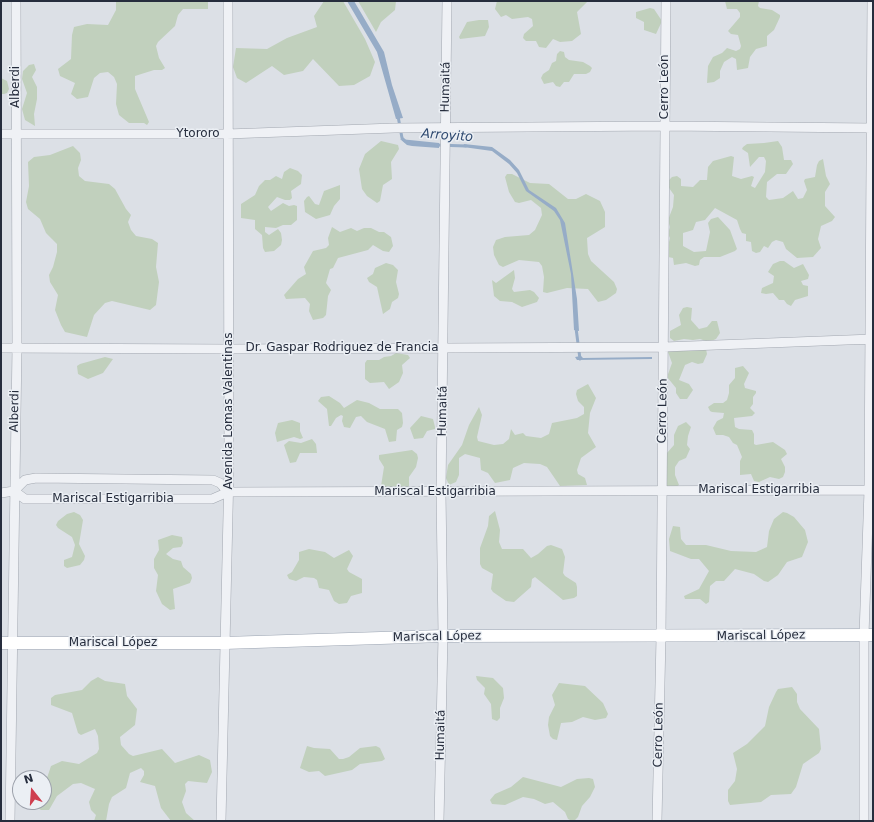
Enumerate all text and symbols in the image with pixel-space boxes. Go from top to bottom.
street label: Cerro León [658,54,672,120]
street label: Humaitá [438,61,454,113]
street label: Alberdi [9,66,23,108]
water label: Arroyito [421,126,473,146]
street label: Ytororo [176,127,220,141]
street label: Avenida Lomas Valentinas [222,333,236,489]
street label: Dr. Gaspar Rodriguez de Francia [245,341,439,355]
street label: Cerro León [655,378,671,444]
street label: Humaitá [435,385,451,437]
street label: Alberdi [7,390,23,432]
street label: Mariscal Estigarribia [698,483,820,497]
street label: Mariscal Estigarribia [374,485,496,499]
street label: Mariscal Estigarribia [52,492,174,506]
street label: Mariscal López [717,628,805,644]
street label: Mariscal López [393,629,481,645]
street label: Mariscal López [69,636,157,650]
street label: Cerro León [651,702,667,768]
street label: Humaitá [433,709,449,761]
north arrow [12,770,52,810]
text: N [22,771,35,787]

